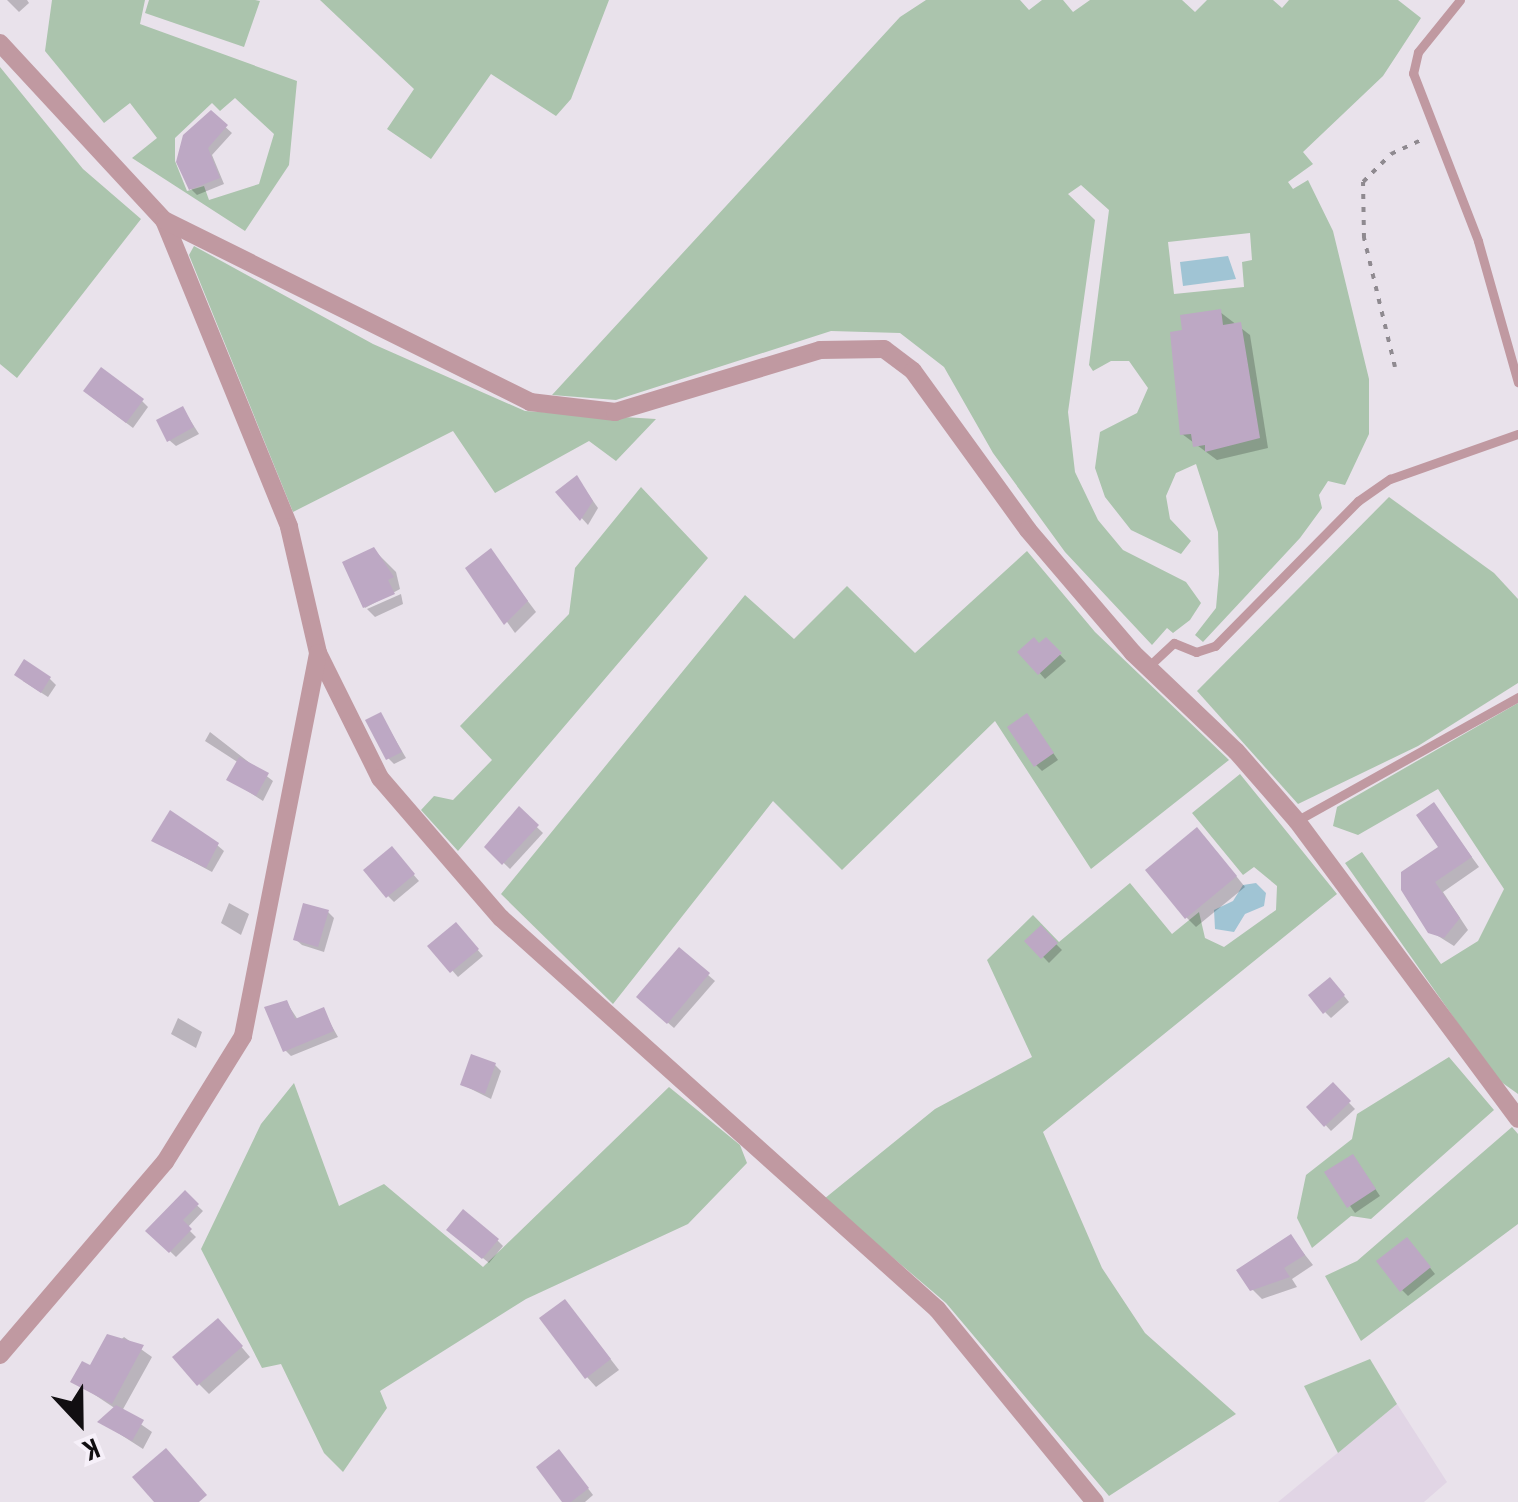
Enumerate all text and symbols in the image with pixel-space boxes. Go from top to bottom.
north arrow [30,1372,130,1472]
text: K [78,1430,105,1470]

